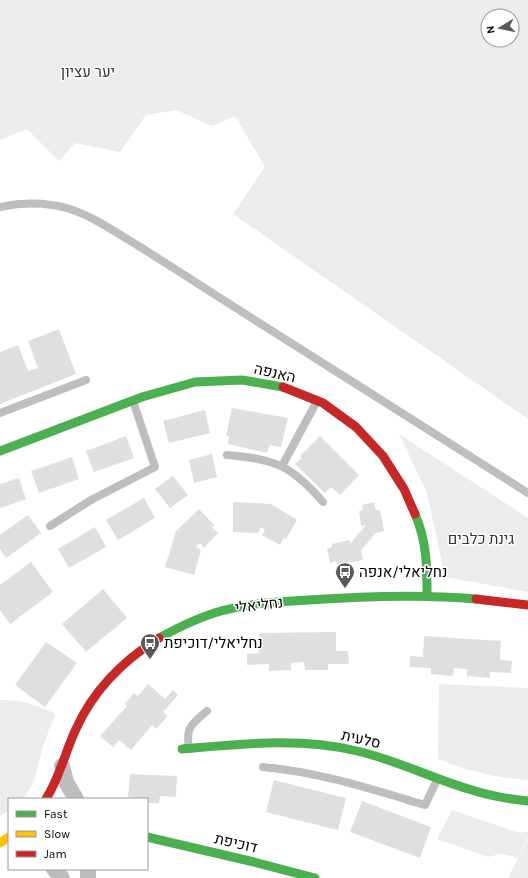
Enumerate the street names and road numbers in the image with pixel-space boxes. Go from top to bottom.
street label: האנפה [252,359,298,387]
street label: נחליאלי [234,593,284,617]
street label: סלעית [340,726,382,752]
street label: דוכיפת [213,829,259,857]

